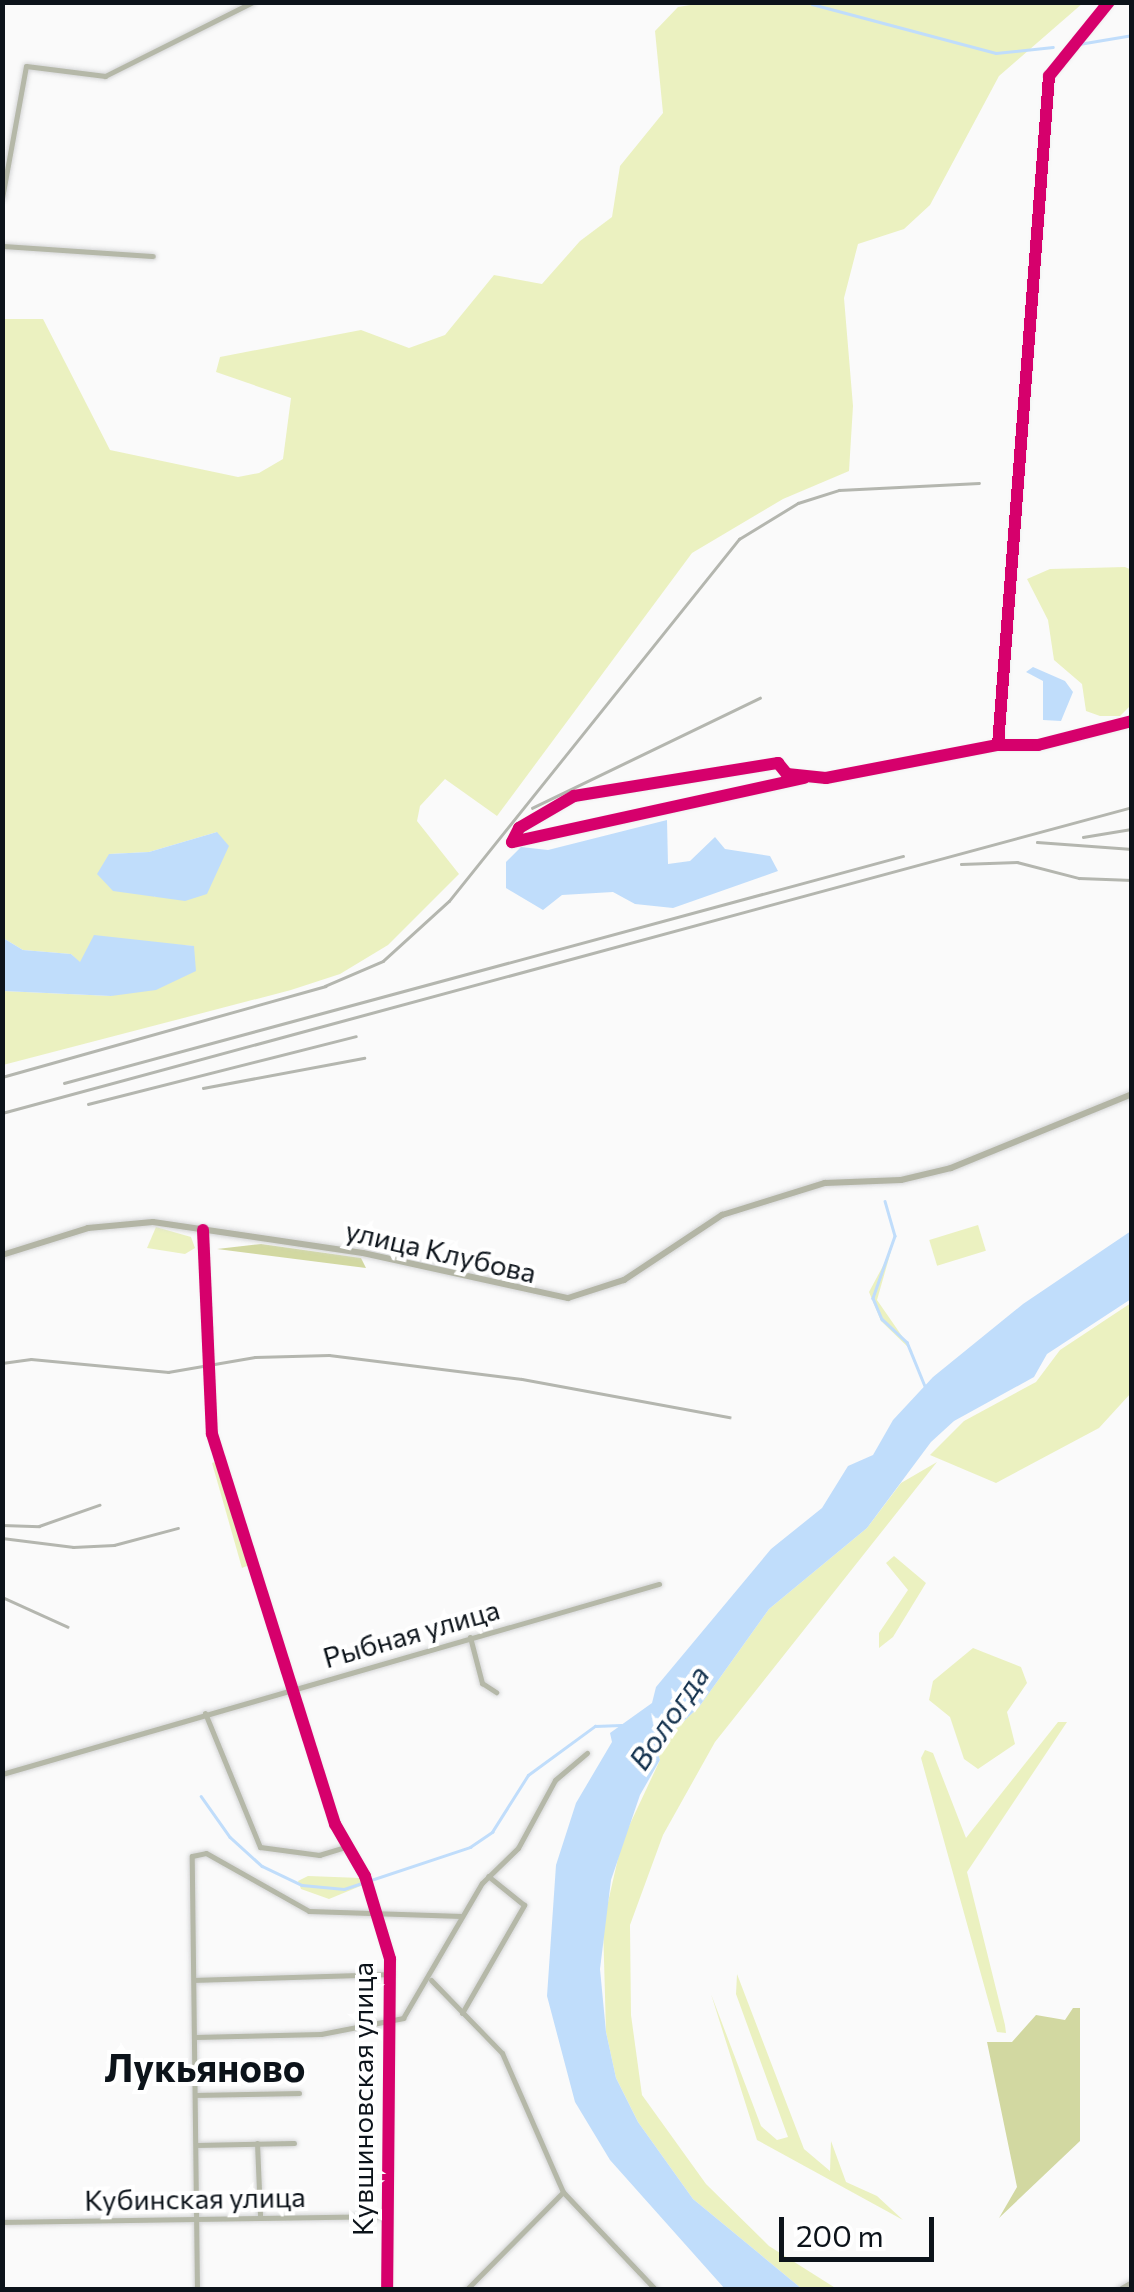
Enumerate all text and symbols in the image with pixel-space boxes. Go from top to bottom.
street label: улица Клубова [342,1213,540,1289]
street label: Рыбная улица [319,1592,503,1674]
water label: Вологда [620,1658,716,1776]
street label: Кувшиновская улица [345,1962,379,2236]
district label: Лукьяново [105,2044,305,2090]
street label: Кубинская улица [84,2179,306,2217]
scale bar [784,2197,939,2259]
text: 200 m [796,2216,884,2253]

